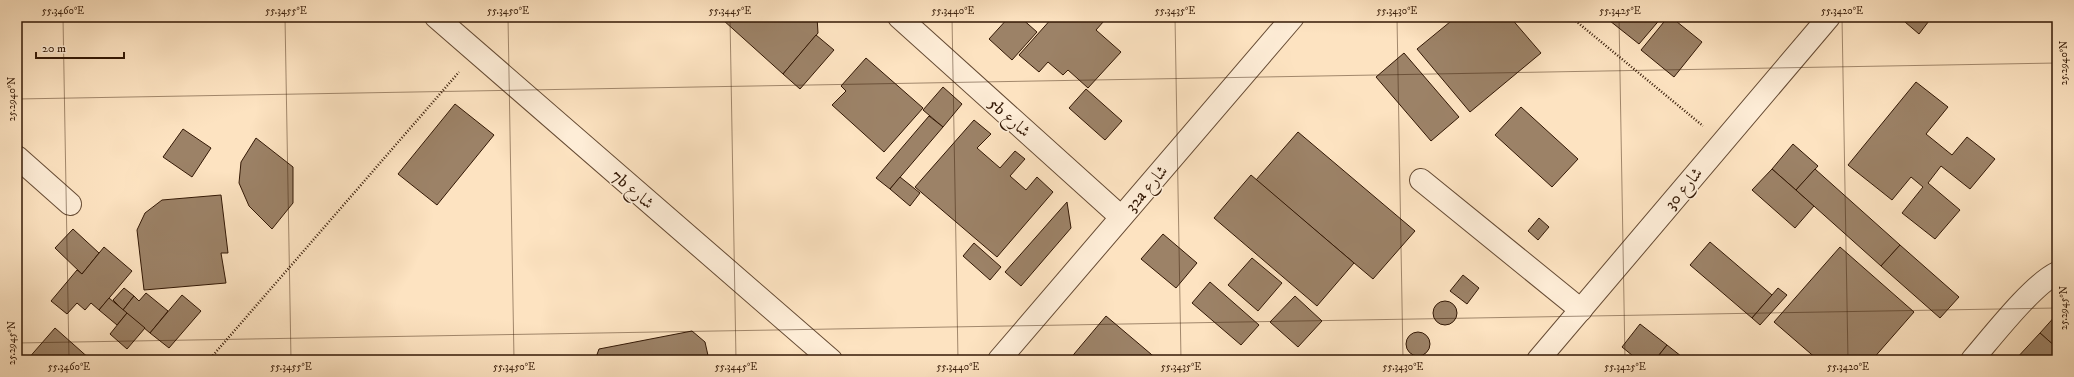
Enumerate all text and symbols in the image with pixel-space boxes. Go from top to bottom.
text: 55.3460°E [42,5,84,17]
text: 55.3455°E [265,5,307,17]
text: 55.3450°E [487,5,529,17]
text: 55.3445°E [709,5,751,17]
text: 55.3440°E [932,5,974,17]
text: 55.3435°E [1155,5,1195,17]
text: 55.3430°E [1377,5,1417,17]
text: 55.3425°E [1599,5,1641,17]
text: 55.3420°E [1821,5,1863,17]
scale bar [36,34,124,60]
text: 20 m [42,41,66,56]
text: 25.2940°N [2058,41,2070,85]
text: 25.2940°N [6,77,18,121]
street label: 5b شارع [982,93,1035,144]
street label: 32a شارع [1120,161,1175,218]
street label: شارع 30 [1660,163,1709,216]
street label: 7b شارع [605,165,658,216]
text: 25.2945°N [2058,286,2070,330]
text: 25.2945°N [6,321,18,365]
text: 55.3460°E [48,361,90,373]
text: 55.3455°E [270,361,312,373]
text: 55.3450°E [493,361,535,373]
text: 55.3445°E [715,361,757,373]
text: 55.3440°E [937,361,979,373]
text: 55.3435°E [1161,361,1201,373]
text: 55.3430°E [1383,361,1423,373]
text: 55.3425°E [1604,361,1646,373]
text: 55.3420°E [1827,361,1869,373]

